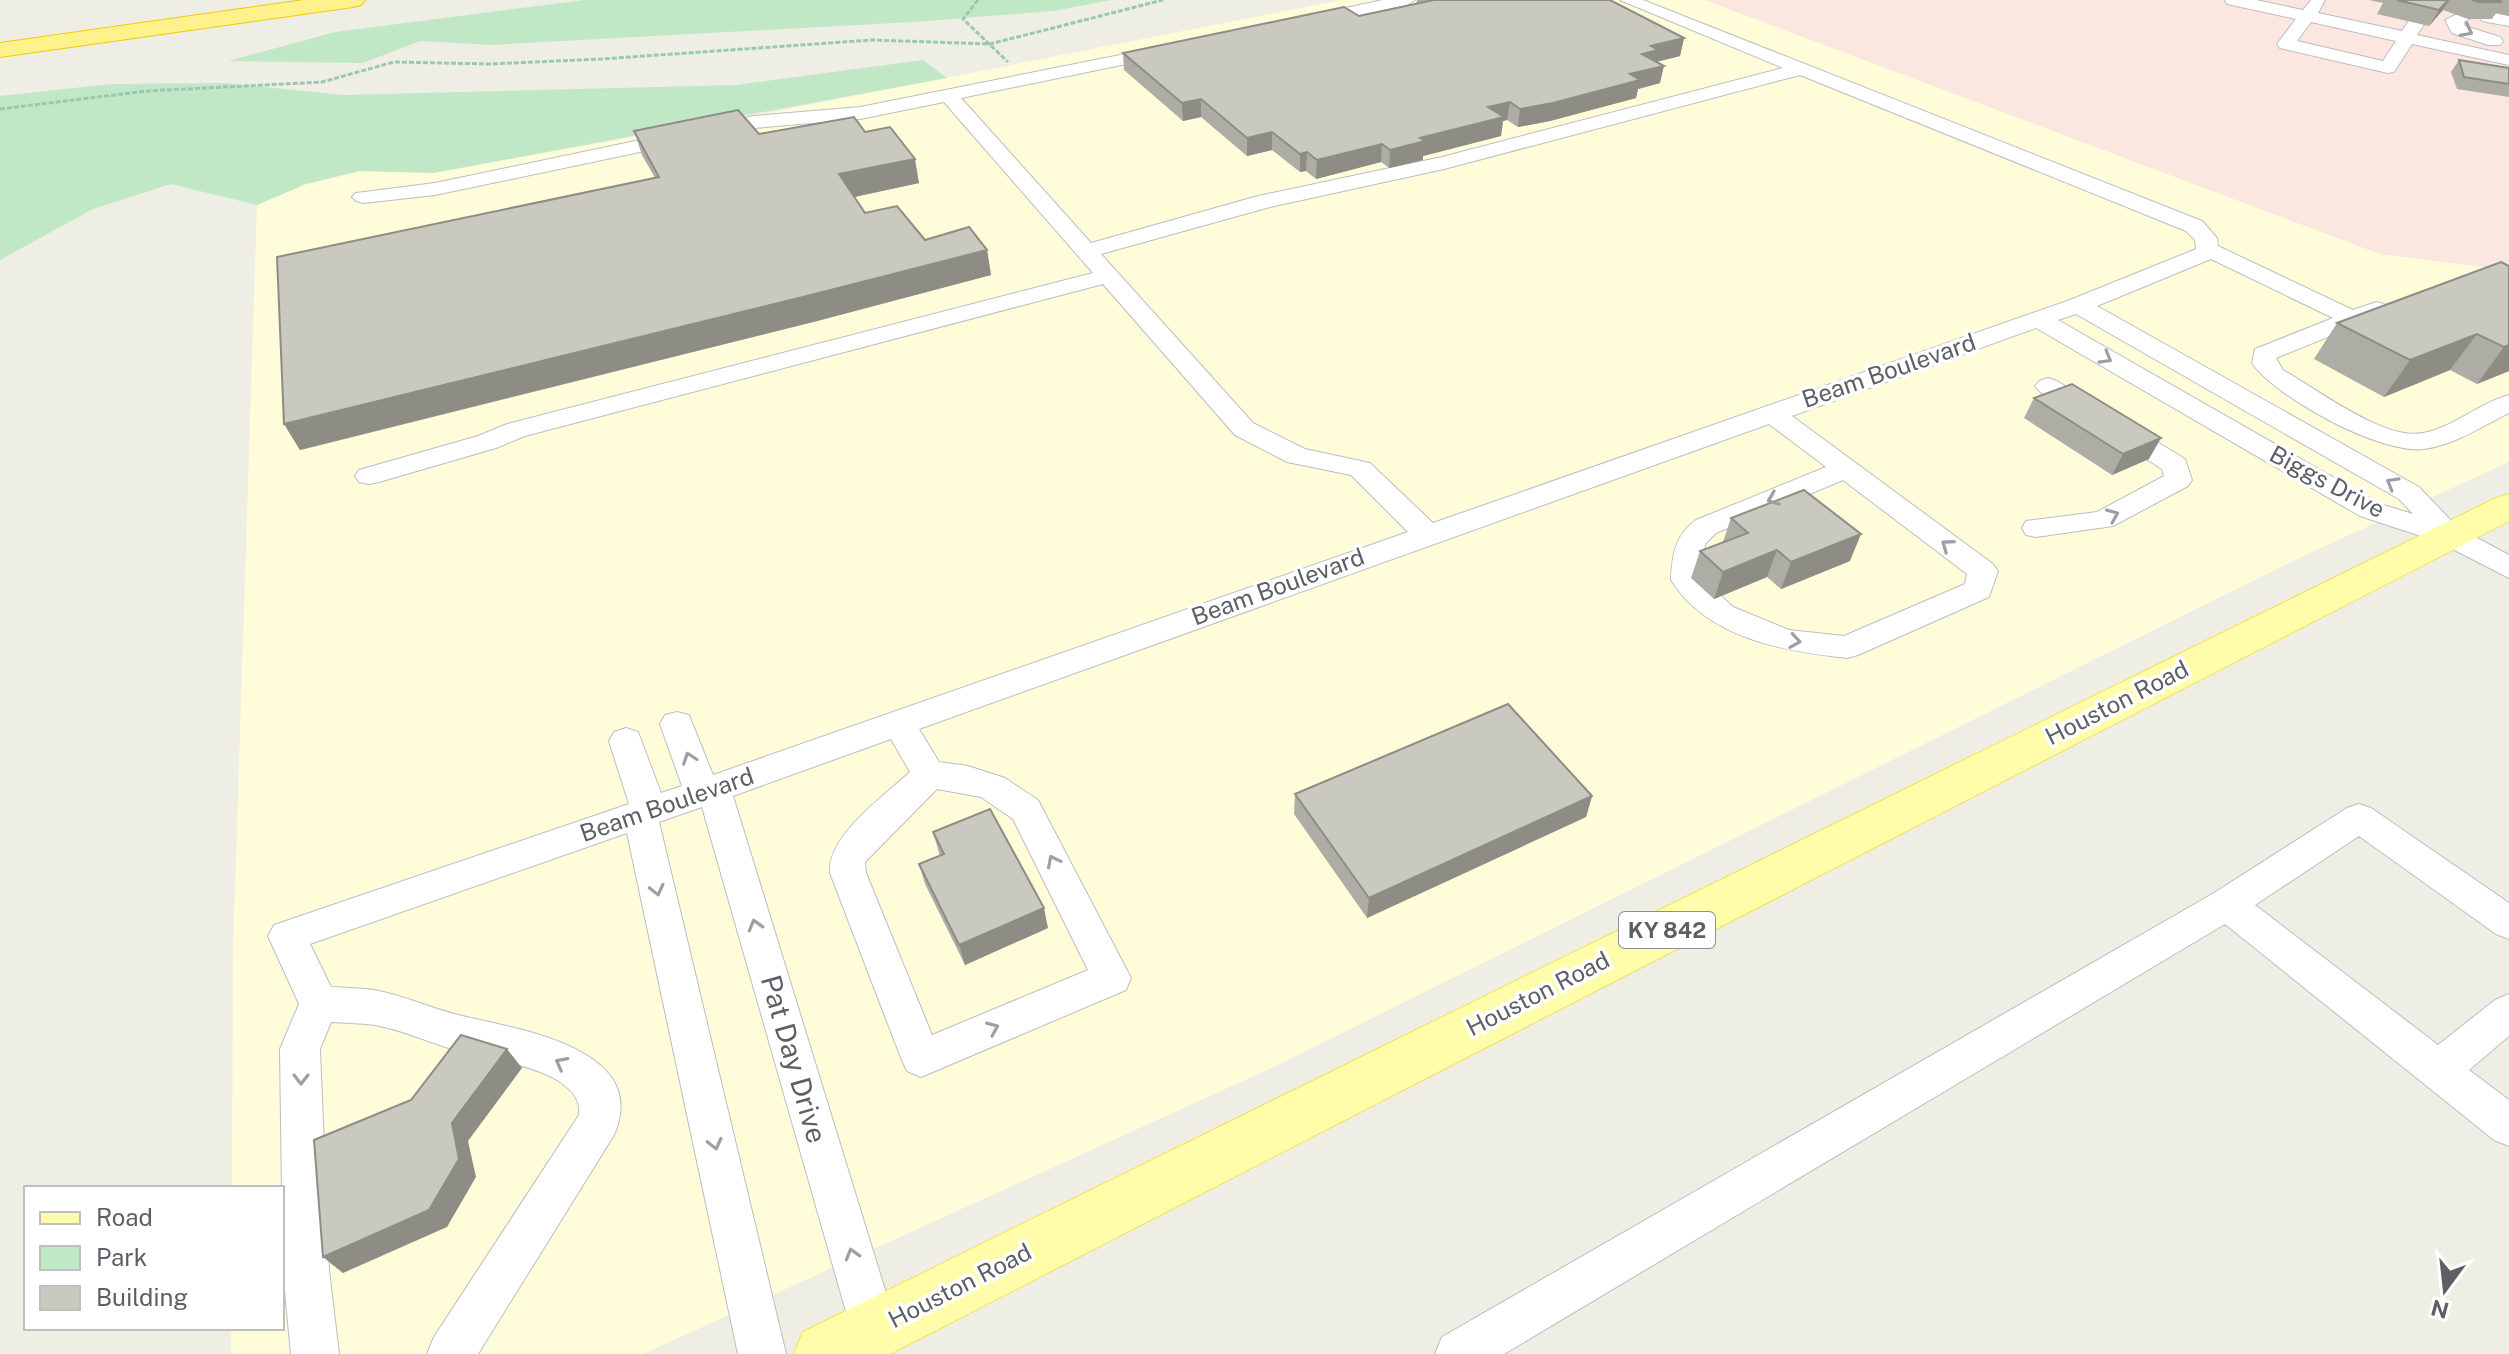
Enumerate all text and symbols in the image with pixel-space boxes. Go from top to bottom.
one-way arrow [2459,22,2473,37]
street label: Beam Boulevard [1798,327,1979,413]
one-way arrow [2097,348,2111,364]
street label: Biggs Drive [2265,439,2390,523]
one-way arrow [2386,477,2401,493]
one-way arrow [1767,489,1781,506]
one-way arrow [2105,508,2119,524]
one-way arrow [1941,540,1955,554]
street label: Beam Boulevard [1187,542,1368,630]
one-way arrow [1788,632,1801,649]
street label: Houston Road [2040,654,2193,750]
one-way arrow [683,752,699,766]
street label: Beam Boulevard [576,761,757,847]
one-way arrow [1047,855,1062,870]
one-way arrow [648,883,665,897]
road number: KY 842 [1619,912,1715,948]
one-way arrow [748,918,764,932]
street label: Houston Road [1461,945,1614,1041]
street label: Pat Day Drive [755,971,834,1147]
one-way arrow [985,1022,999,1038]
one-way arrow [555,1057,569,1072]
one-way arrow [292,1073,309,1086]
one-way arrow [706,1137,723,1150]
legend [24,1186,284,1330]
text: Road [96,1203,153,1231]
street label: Houston Road [883,1237,1036,1333]
text: Park [96,1243,147,1271]
one-way arrow [845,1248,861,1262]
north arrow [2405,1250,2485,1330]
text: Building [96,1283,188,1311]
text: N [2428,1295,2452,1324]

